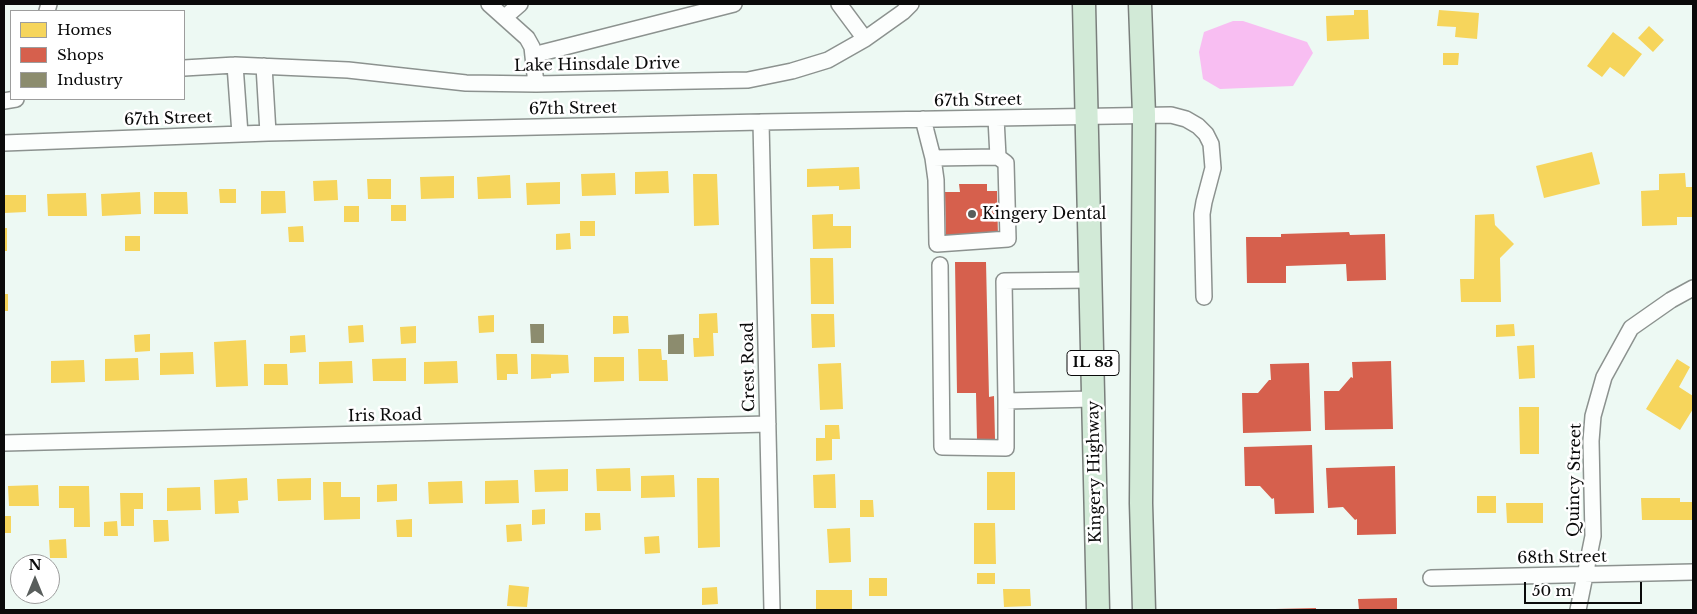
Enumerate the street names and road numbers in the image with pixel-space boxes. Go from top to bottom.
street label: Lake Hinsdale Drive [514,54,680,76]
street label: 67th Street [934,91,1022,111]
street label: 67th Street [529,99,617,119]
street label: 67th Street [124,108,212,130]
street label: Crest Road [739,322,759,412]
road number: IL 83 [1067,350,1119,376]
street label: Kingery Highway [1084,400,1106,544]
street label: Iris Road [348,406,422,426]
street label: Quincy Street [1564,423,1586,537]
street label: 68th Street [1517,548,1607,568]

